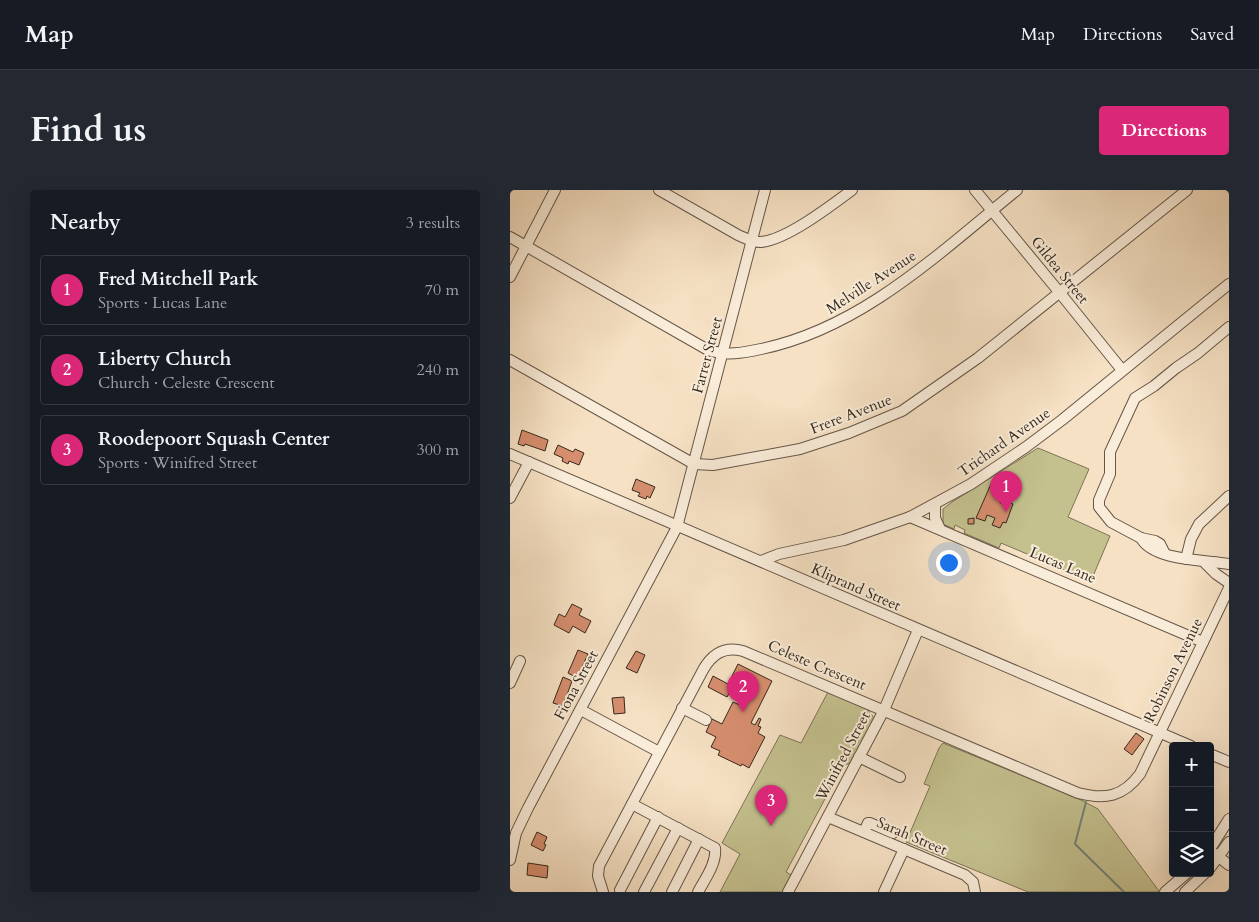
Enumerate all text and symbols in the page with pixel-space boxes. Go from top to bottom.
text: Map [25,18,74,51]
text: Map [1021,22,1055,47]
text: Directions [1083,22,1162,47]
text: Saved [1190,22,1234,47]
text: Find us [30,106,146,154]
button: Directions [1099,106,1229,155]
text: Nearby [50,208,121,237]
text: 3 results [406,212,460,234]
street label: Gildea Street [1027,232,1094,308]
street label: Melville Avenue [822,245,920,319]
text: Fred Mitchell Park [98,266,258,292]
text: 1 [63,279,71,301]
text: 70 m [425,279,459,301]
text: Sports · Lucas Lane [98,292,227,314]
street label: Farrer Street [687,314,727,395]
text: Liberty Church [98,346,231,372]
text: 2 [63,359,71,381]
text: 240 m [417,359,459,381]
text: Church · Celeste Crescent [98,372,275,394]
street label: Frere Avenue [807,389,895,439]
street label: Trichard Avenue [954,403,1054,481]
text: Roodepoort Squash Center [98,426,329,452]
text: 3 [63,439,71,461]
text: 300 m [417,439,459,461]
text: Sports · Winifred Street [98,452,257,474]
pin: 1 [990,471,1022,512]
street label: Lucas Lane [1027,542,1100,588]
your location [936,550,962,576]
street label: Kliprand Street [808,558,904,616]
street label: Robinson Avenue [1139,614,1207,725]
street label: Celeste Crescent [765,635,870,695]
street label: Fiona Street [549,647,603,723]
pin: 2 [727,671,759,712]
street label: Winifred Street [811,708,875,805]
map controls [1169,742,1214,877]
button: + [1169,742,1214,787]
pin: 3 [755,785,787,826]
button: − [1169,787,1214,832]
street label: Sarah Street [874,812,950,860]
button: layers [1169,832,1214,877]

